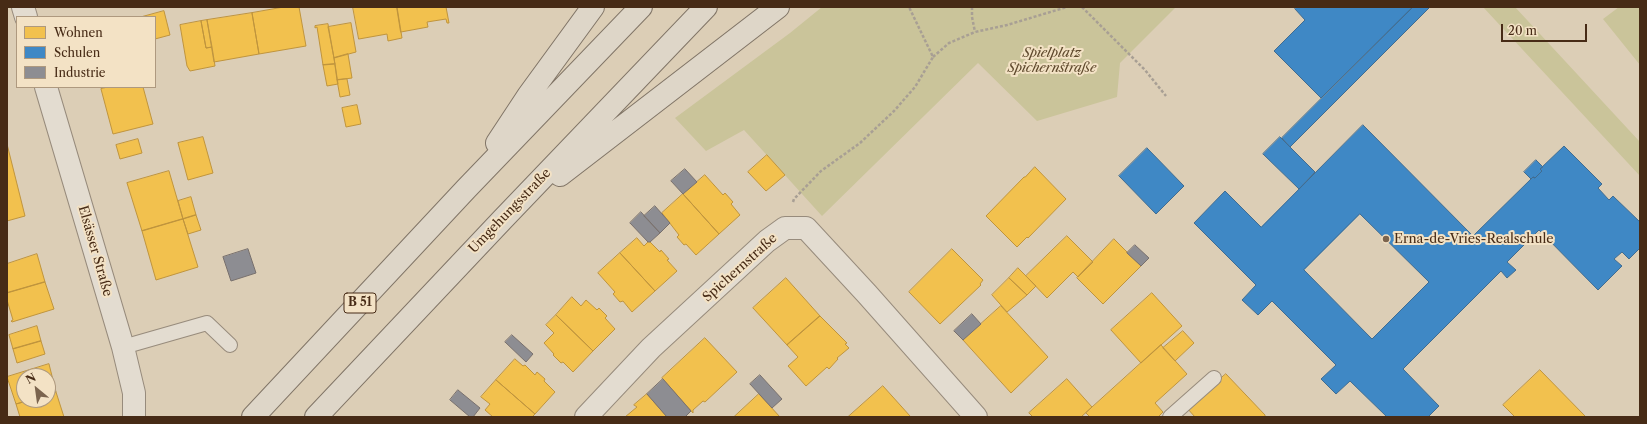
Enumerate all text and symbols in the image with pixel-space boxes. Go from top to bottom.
legend [16,16,156,88]
scale bar [1503,16,1589,42]
text: 20 m [1508,23,1537,38]
text: Wohnen [54,25,103,40]
text: Schulen [54,45,100,60]
park label: Spielplatz Spichernstraße [1008,45,1096,76]
text: Industrie [54,65,106,80]
street label: Umgehungsstraße [466,165,554,257]
street label: Elsässer Straße [75,204,115,298]
street label: Spichernstraße [700,231,780,305]
place label: Erna-de-Vries-Realschule [1394,231,1554,247]
marker: Erna-de-Vries-Realschule [1381,234,1391,244]
road number: B 51 [344,293,376,313]
north arrow [16,368,56,408]
text: N [23,370,38,387]

